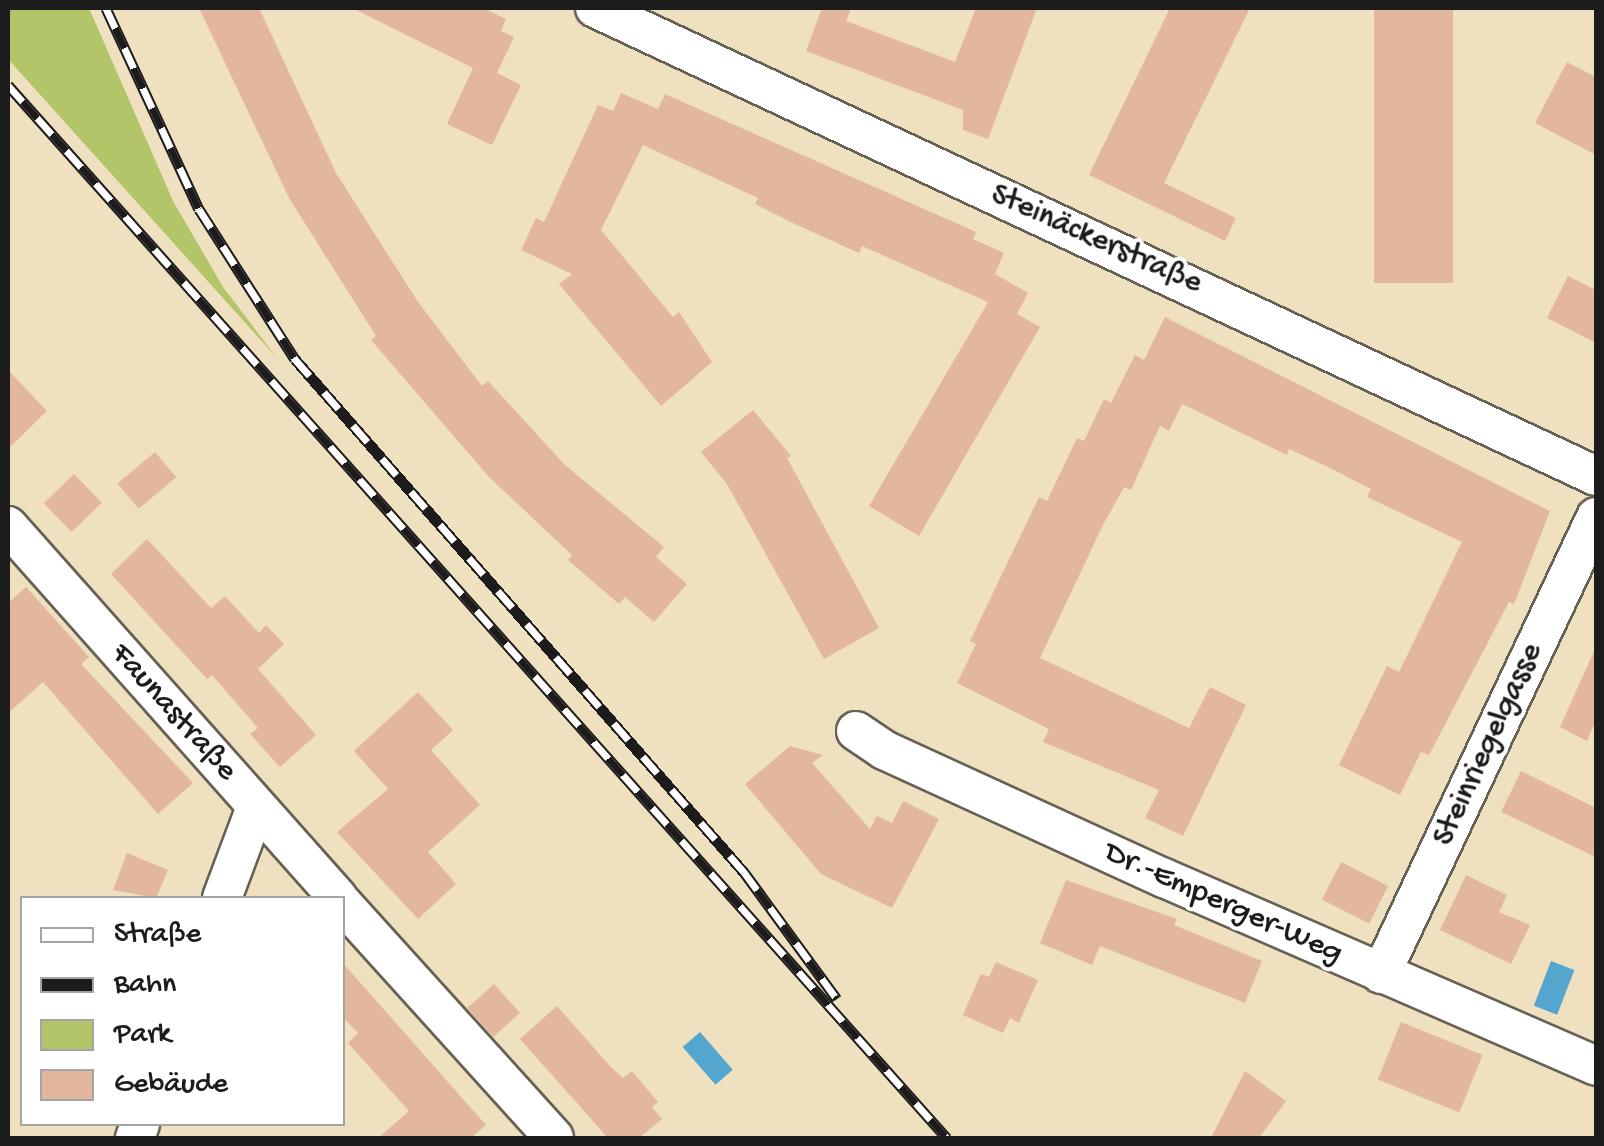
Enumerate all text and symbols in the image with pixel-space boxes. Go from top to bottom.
street label: Steinäckerstraße [984,176,1208,304]
street label: Faunastraße [101,636,245,790]
street label: Steinriegelgasse [1425,638,1553,852]
street label: Dr.-Emperger-Weg [1098,834,1348,974]
legend [20,896,345,1126]
text: Straße [114,918,201,953]
text: Bahn [114,968,176,1003]
text: Park [114,1018,171,1053]
text: Gebäude [114,1068,228,1103]

